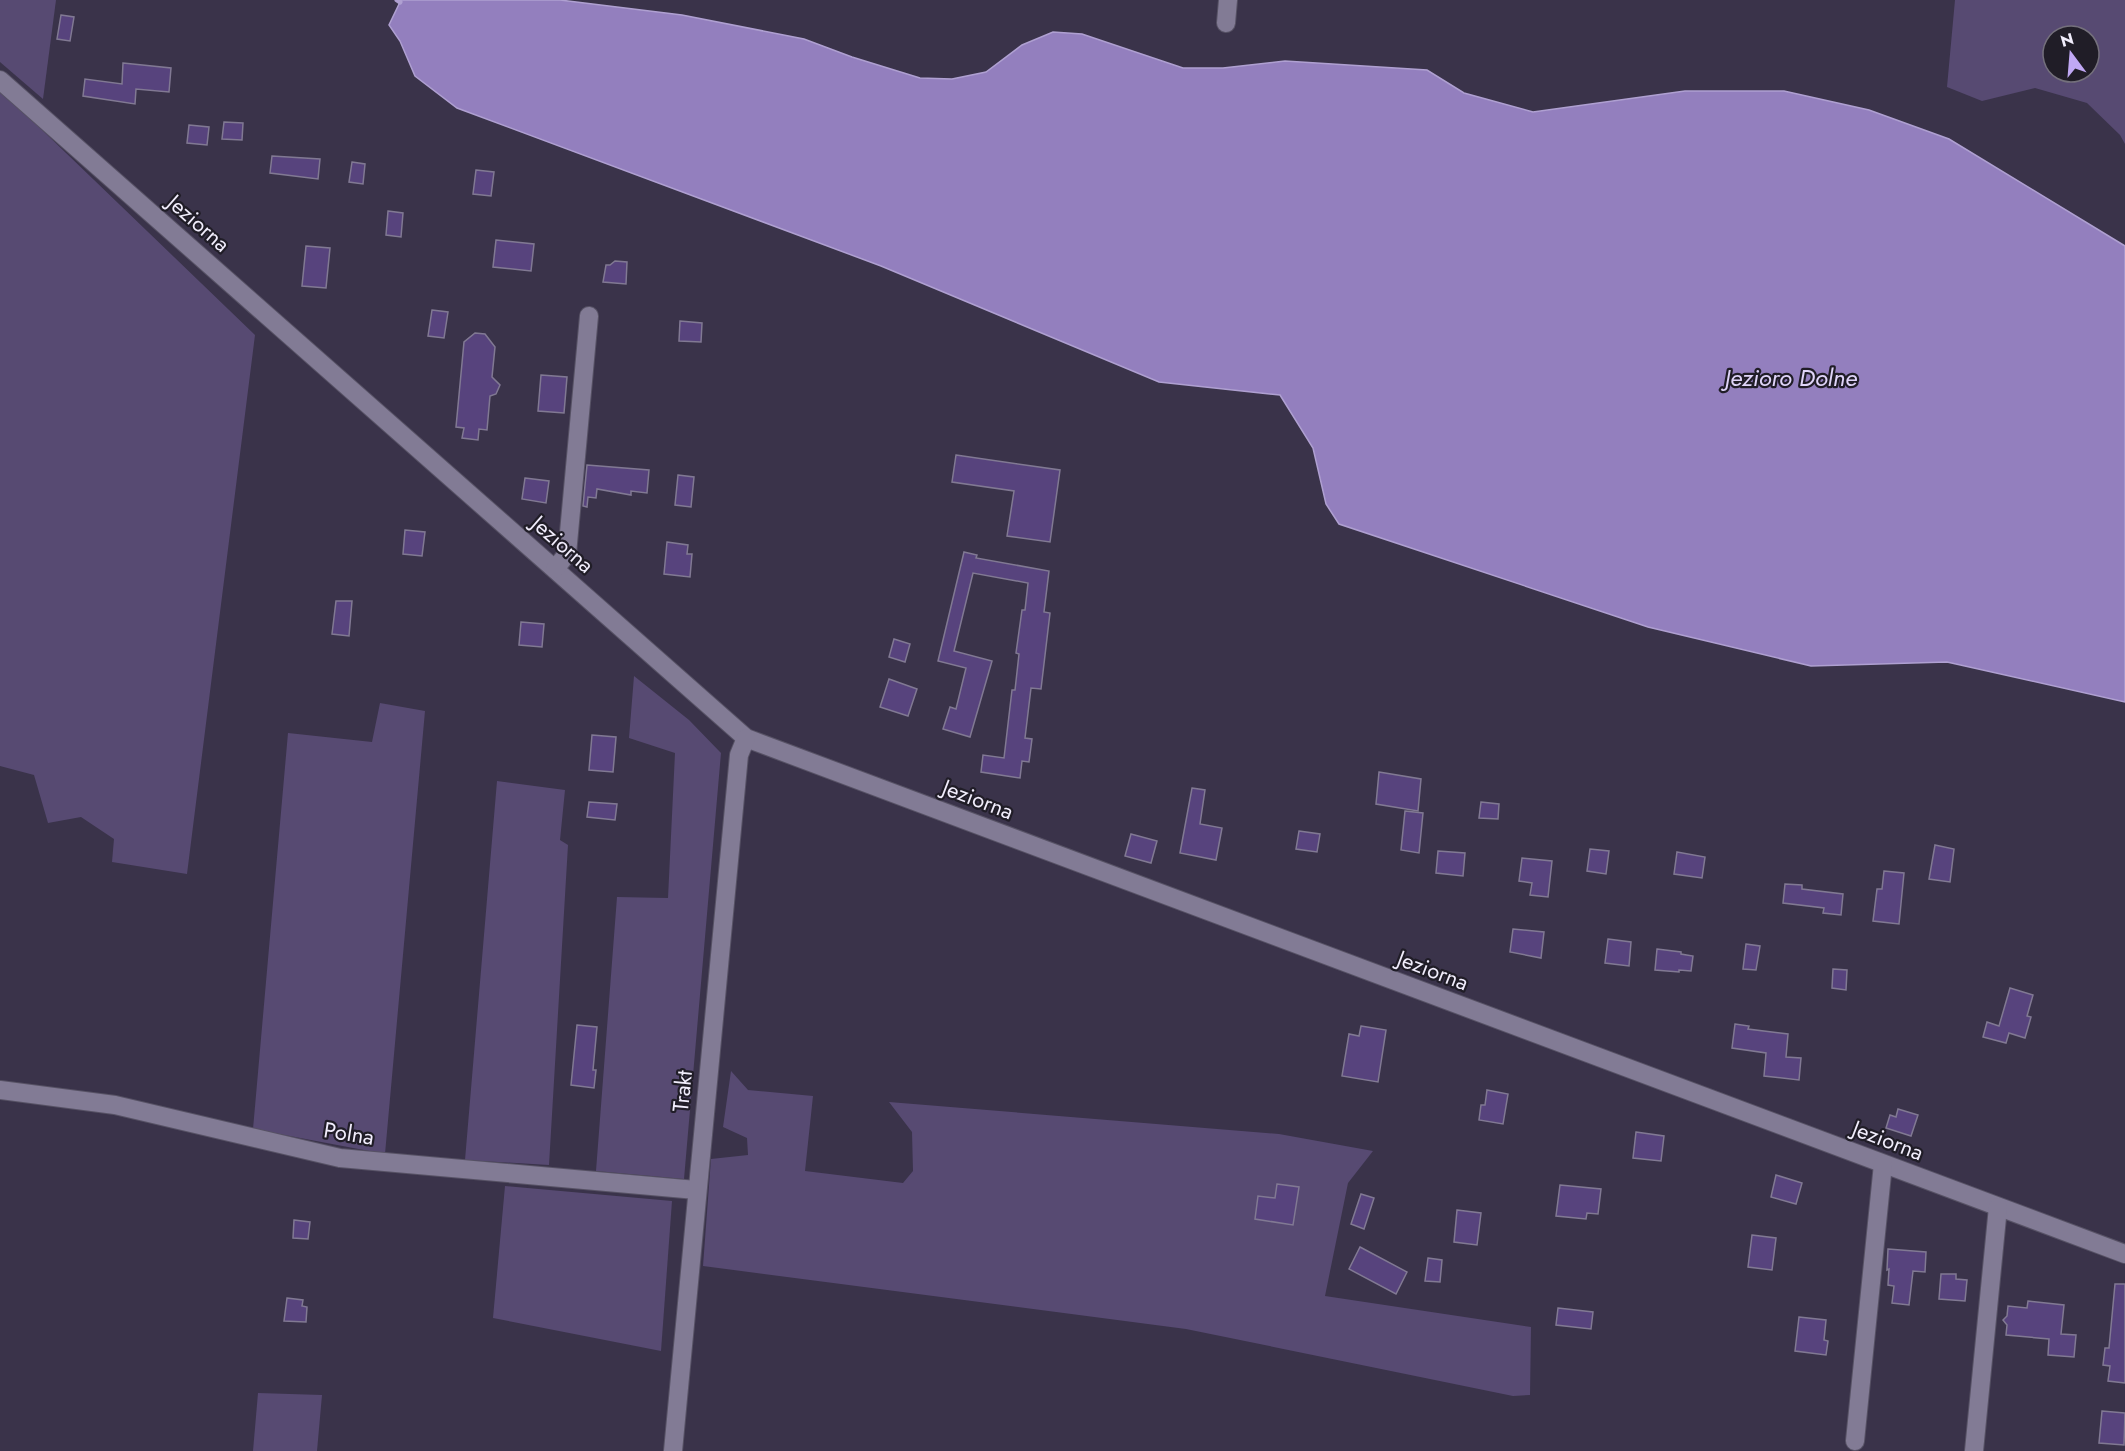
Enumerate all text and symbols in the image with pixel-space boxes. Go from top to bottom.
north arrow [2041,24,2101,84]
text: N [2058,27,2076,53]
street label: Jeziorna [158,185,237,259]
water label: Jezioro Dolne [1721,360,1857,395]
street label: Jeziorna [522,506,601,580]
street label: Jeziorna [935,770,1018,827]
street label: Jeziorna [1390,941,1473,998]
street label: Trakt [664,1068,700,1113]
street label: Jeziorna [1845,1111,1928,1168]
street label: Polna [322,1113,376,1153]

